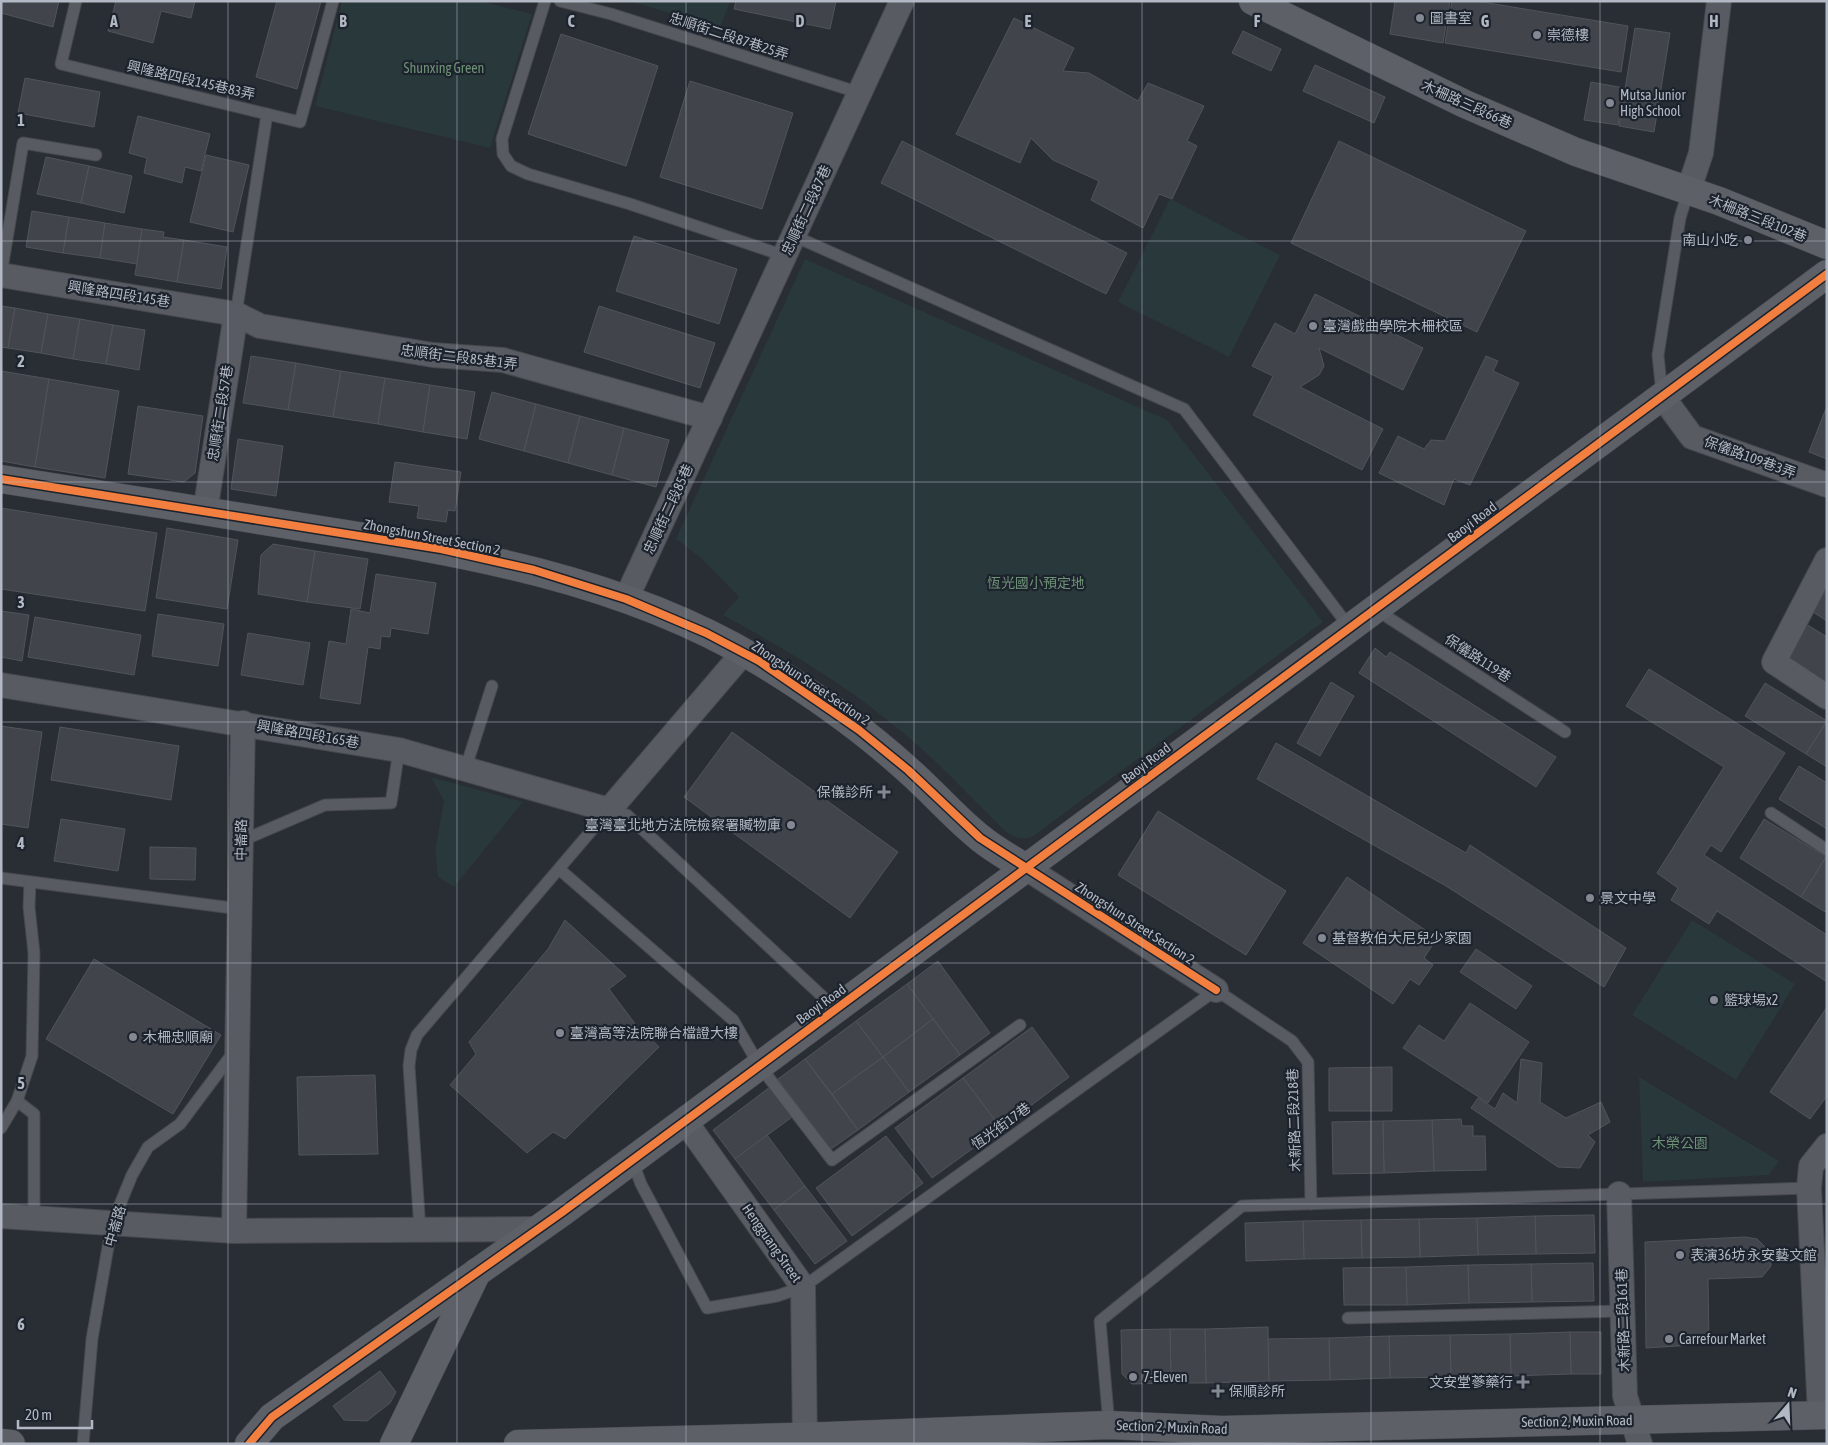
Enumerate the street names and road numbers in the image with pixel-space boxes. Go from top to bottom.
street label: 忠順街二段87巷25弄 [667,9,791,63]
street label: 興隆路四段145巷83弄 [125,57,257,103]
street label: 木柵路三段66巷 [1419,77,1515,131]
street label: 忠順街二段87巷 [778,163,834,257]
street label: 木柵路三段102巷 [1707,191,1809,245]
street label: 興隆路四段145巷 [67,278,171,310]
street label: 忠順街二段85巷1弄 [400,342,518,372]
street label: 忠順街二段57巷 [204,364,236,462]
street label: 保儀路109巷3弄 [1702,433,1798,481]
street label: 忠順街二段85巷 [640,462,696,556]
street label: Baoyi Road [1444,498,1500,546]
street label: Zhongshun Street Section 2 [362,516,502,558]
street label: 保儀路119巷 [1442,631,1514,685]
street label: Zhongshun Street Section 2 [749,638,873,728]
street label: 興隆路四段165巷 [256,717,360,751]
street label: Baoyi Road [1118,739,1174,787]
street label: 中崙路 [233,819,249,861]
street label: Zhongshun Street Section 2 [1072,878,1198,968]
street label: Baoyi Road [793,981,849,1027]
street label: 木新路二段218巷 [1284,1068,1304,1172]
street label: 恆光街17巷 [968,1099,1034,1153]
street label: Hengguang Street [739,1201,805,1285]
street label: 中崙路 [102,1204,128,1248]
street label: 木新路二段161巷 [1613,1268,1633,1372]
street label: Section 2, Muxin Road [1521,1412,1633,1430]
street label: Section 2, Muxin Road [1116,1417,1228,1437]

